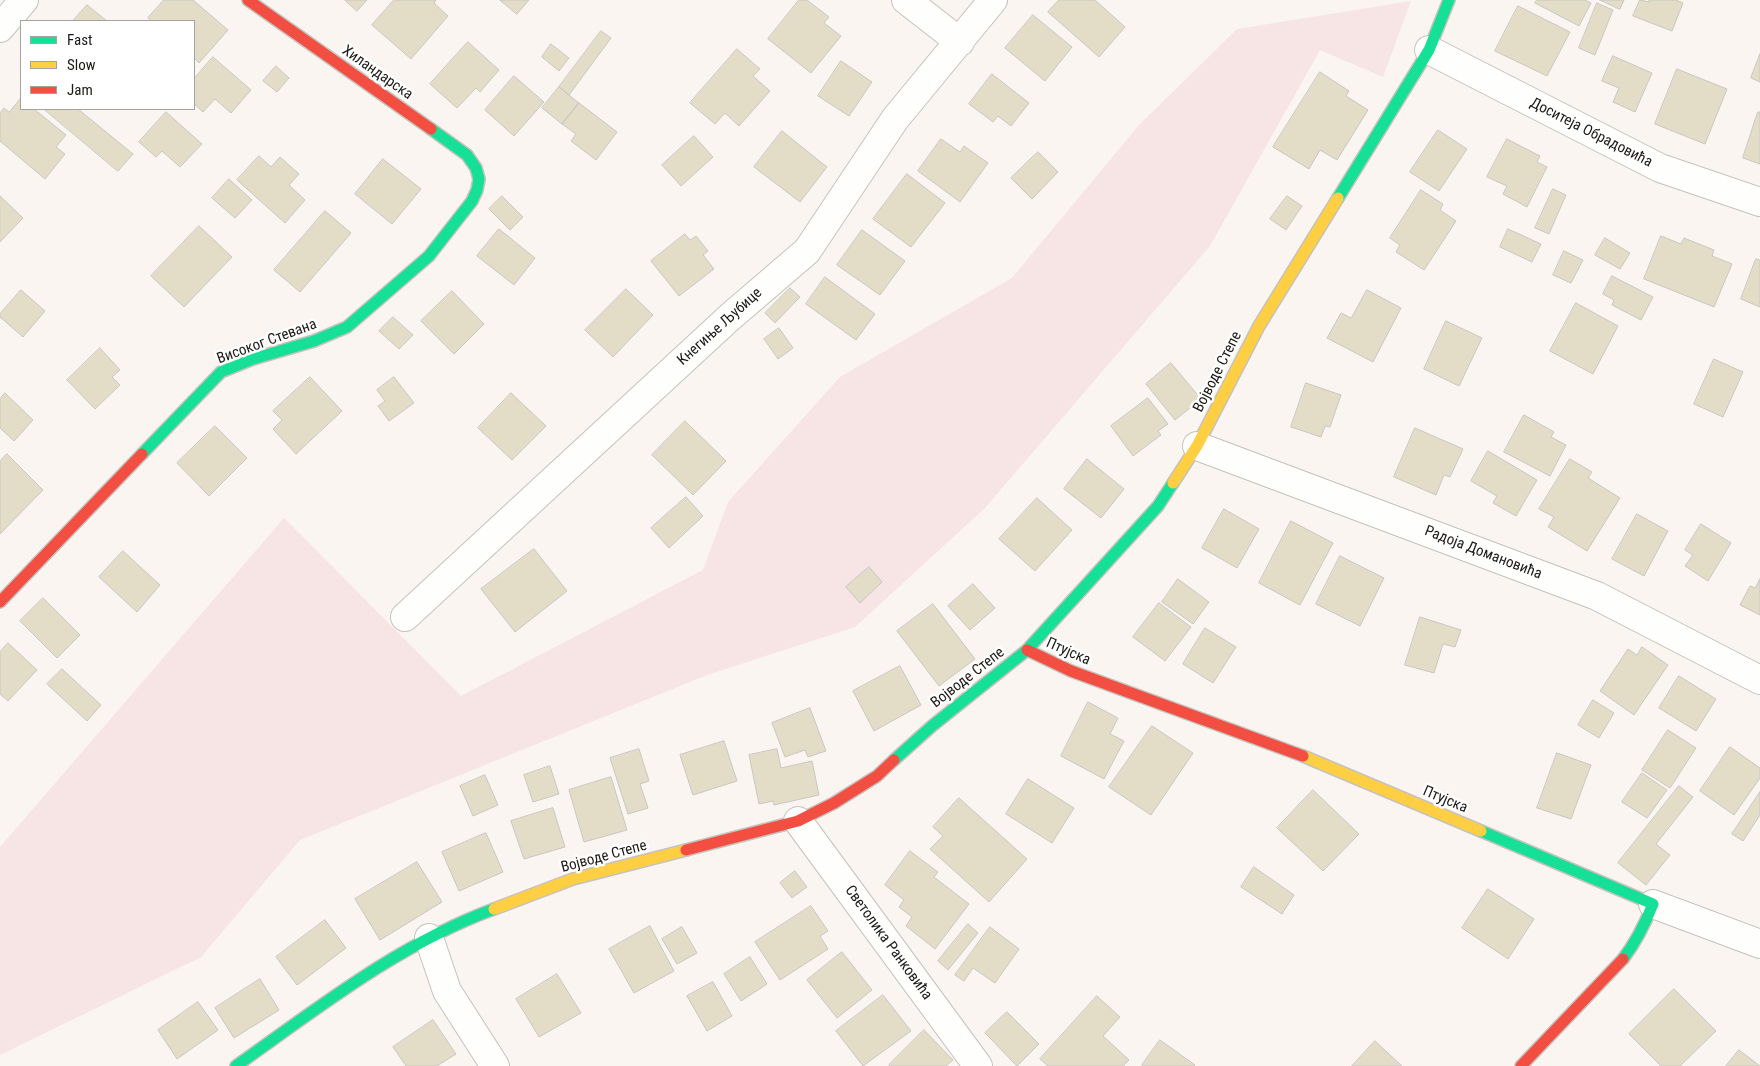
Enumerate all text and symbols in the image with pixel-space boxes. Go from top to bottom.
legend [20,20,195,110]
text: Fast [67,31,92,49]
street label: Хиландарска [338,42,416,104]
text: Slow [67,56,96,74]
text: Jam [67,81,93,99]
street label: Доситеја Обрадовића [1527,94,1655,172]
street label: Кнегиње Љубице [674,284,766,370]
street label: Високог Стевана [215,316,319,368]
street label: Војводе Степе [1190,329,1246,415]
street label: Радоја Домановића [1422,522,1544,584]
street label: Птујска [1043,634,1093,670]
street label: Војводе Степе [928,644,1008,712]
street label: Птујска [1420,783,1470,817]
street label: Војводе Степе [559,837,649,877]
street label: Светолика Ранковића [840,882,936,1004]

